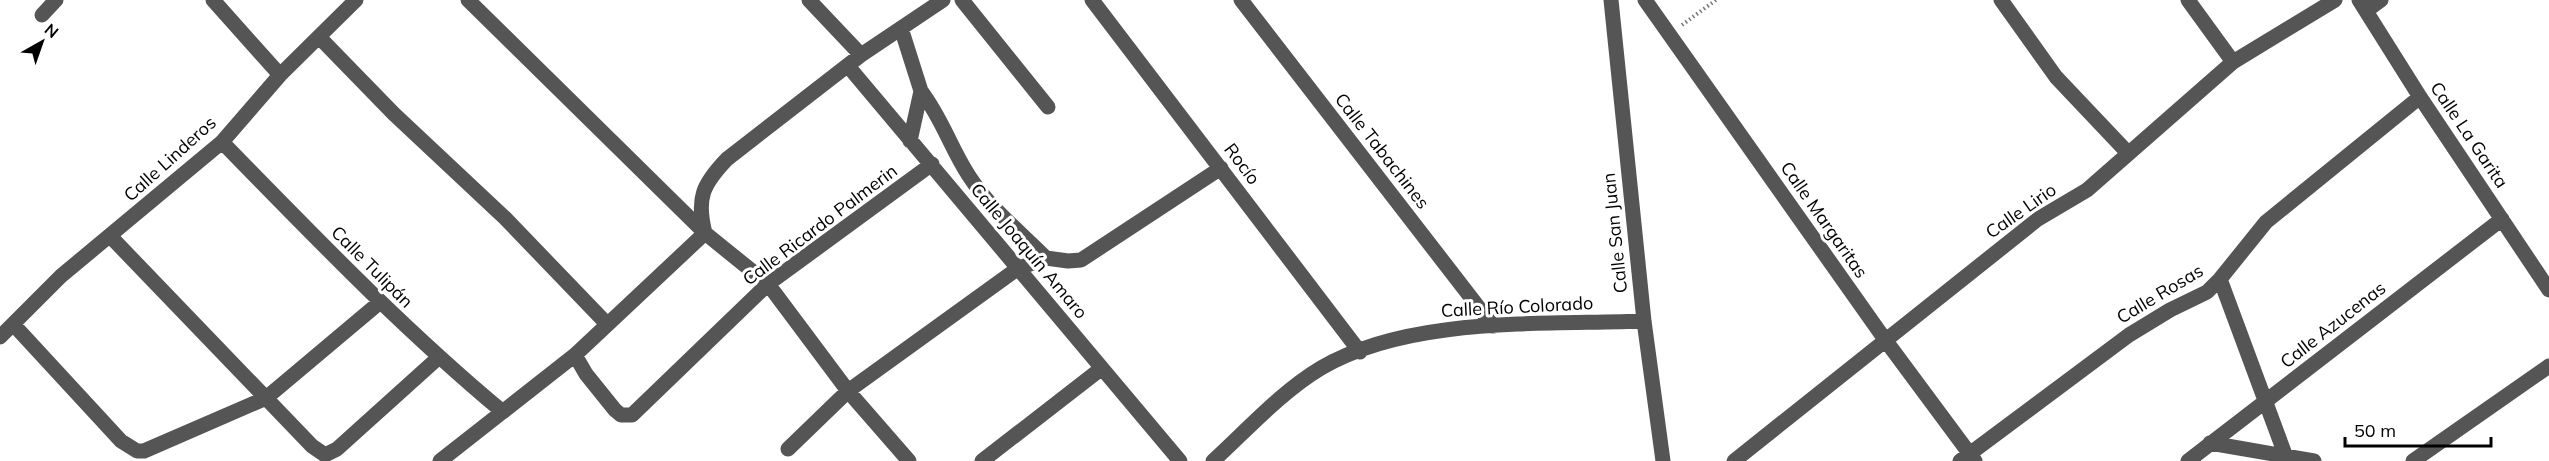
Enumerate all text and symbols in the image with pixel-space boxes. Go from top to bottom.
north arrow [12,12,72,72]
text: N [41,19,63,42]
street label: Calle La Garita [2425,77,2513,192]
street label: Calle Tabachines [1330,88,1435,213]
street label: Calle Linderos [119,111,221,206]
street label: Rocío [1219,138,1265,189]
street label: Calle Margaritas [1776,157,1873,282]
street label: Calle Ricardo Palmerin [738,159,902,290]
street label: Calle San Juan [1597,172,1632,294]
street label: Calle Joaquín Amaro [966,178,1093,323]
street label: Calle Lirio [1981,178,2061,243]
street label: Calle Tulipán [327,221,418,312]
street label: Calle Rosas [2112,259,2207,328]
street label: Calle Azucenas [2275,276,2390,373]
street label: Calle Río Colorado [1440,291,1594,322]
scale bar [2345,410,2490,448]
text: 50 m [2354,419,2396,442]

